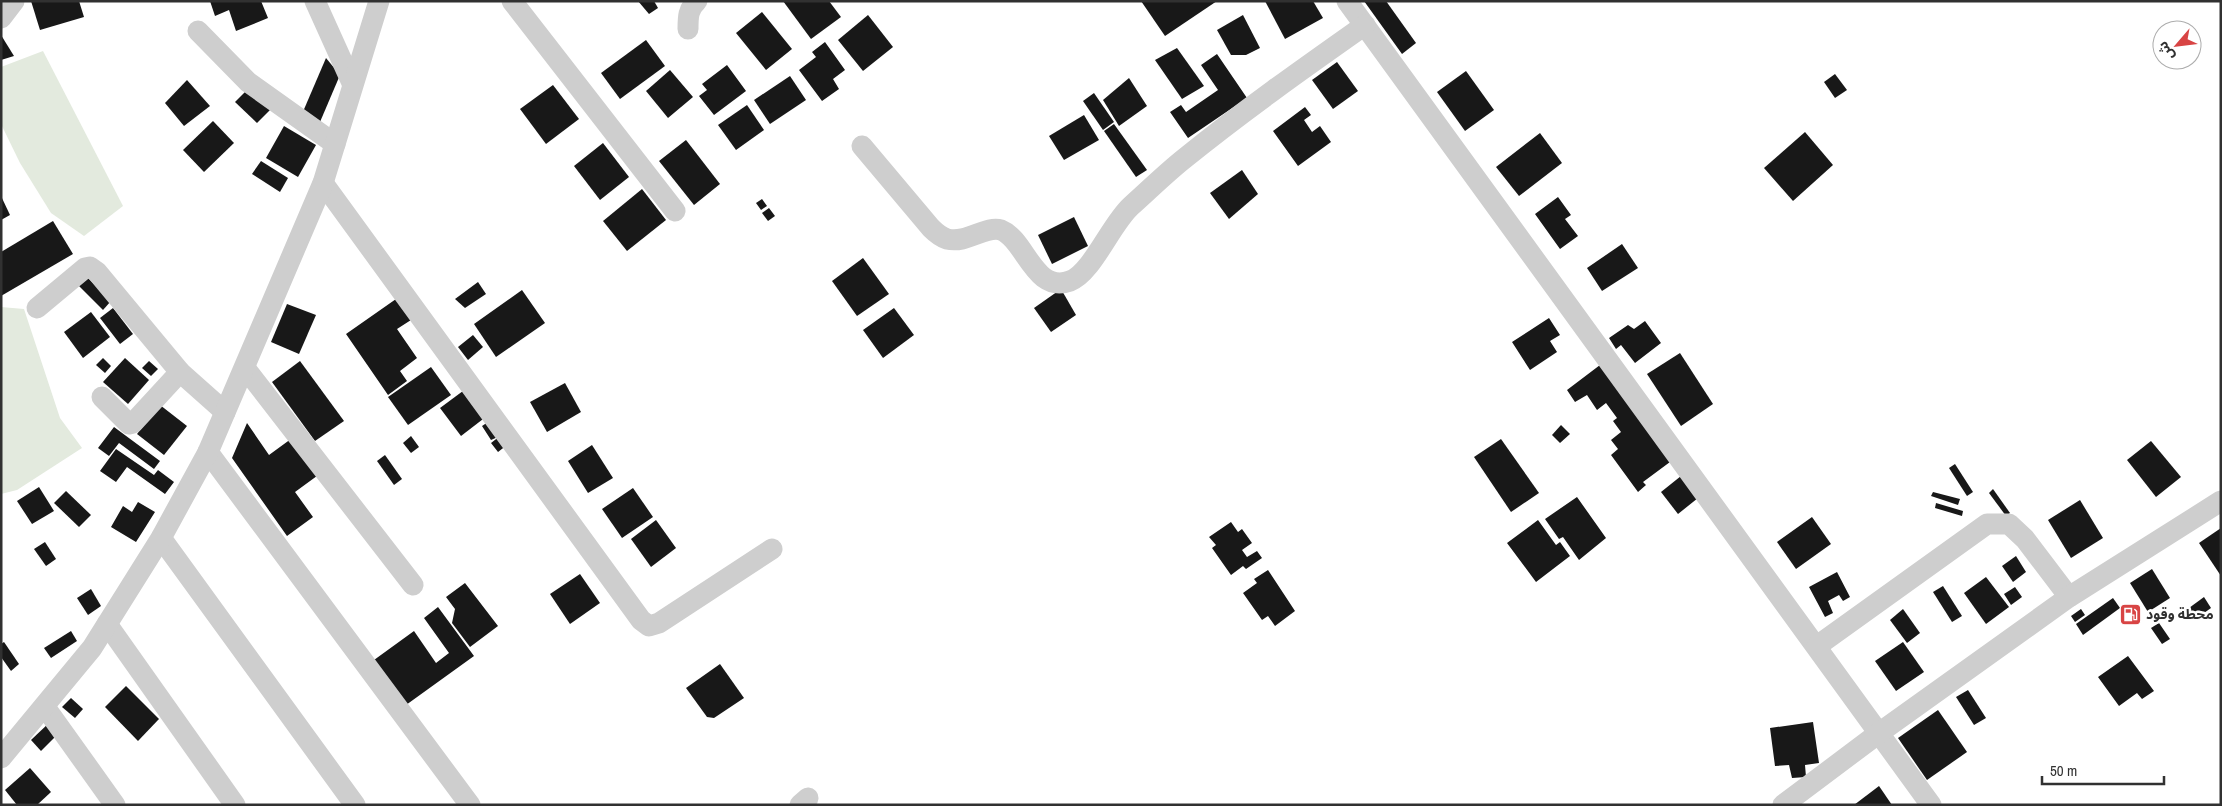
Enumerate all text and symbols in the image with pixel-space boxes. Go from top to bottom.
north arrow [2152,20,2202,70]
text: ش [2153,38,2178,64]
fuel station icon: محطة وقود [2118,602,2142,626]
place label: محطة وقود [2146,605,2214,623]
scale bar [2042,754,2164,786]
text: 50 m [2050,760,2077,781]

